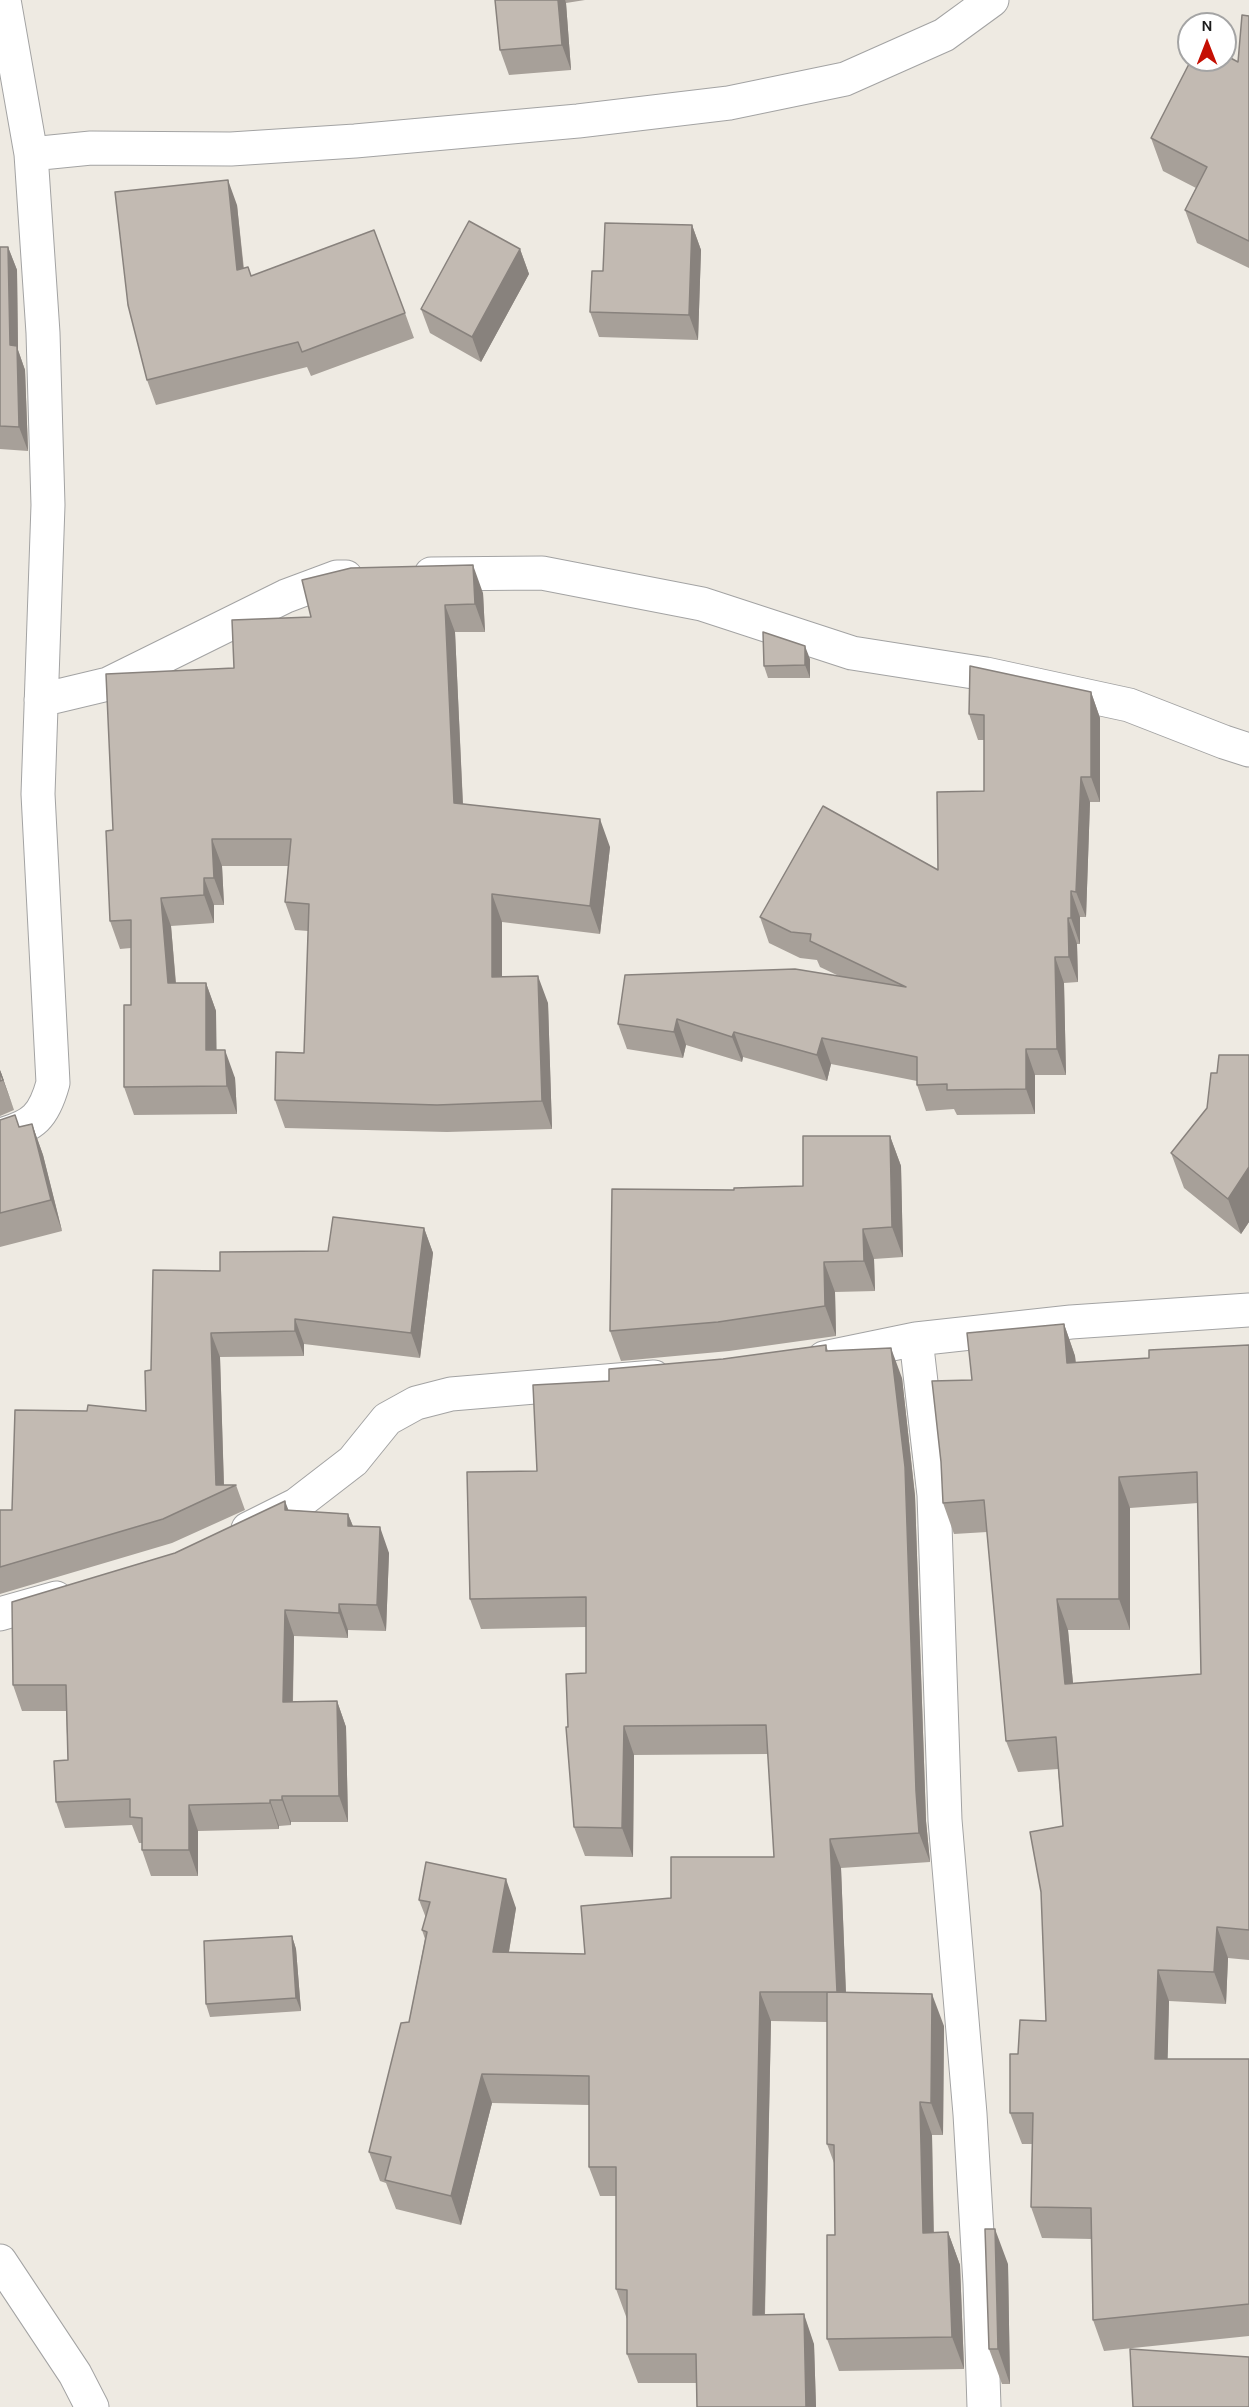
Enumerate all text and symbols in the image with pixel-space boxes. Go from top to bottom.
north arrow [1177,12,1237,72]
text: N [1201,16,1213,35]

